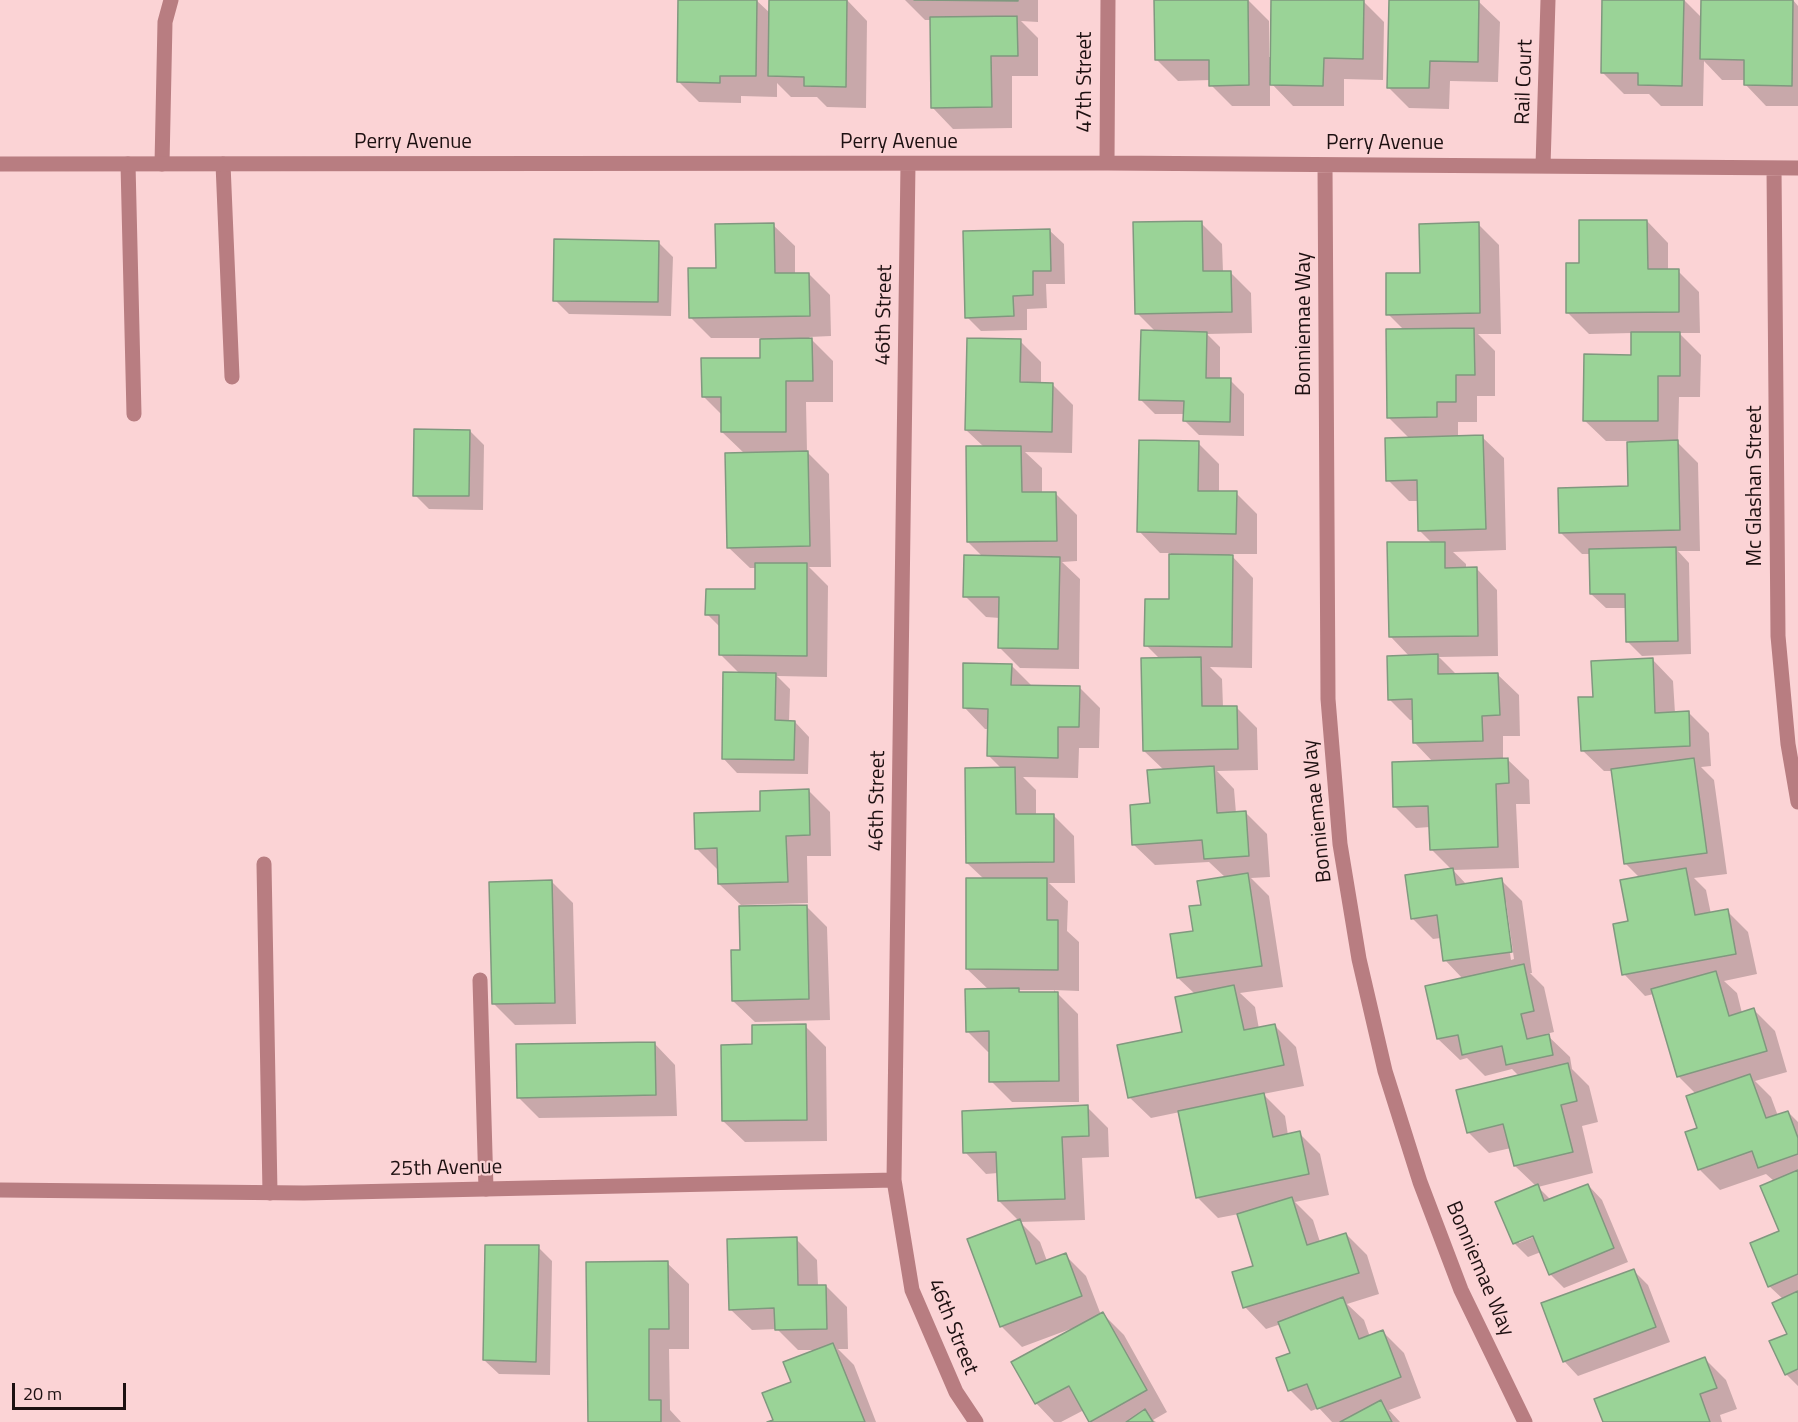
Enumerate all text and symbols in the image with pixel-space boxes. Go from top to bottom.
street label: 47th Street [1073,32,1099,132]
street label: Rail Court [1511,39,1539,125]
street label: Perry Avenue [354,130,472,156]
street label: Perry Avenue [840,130,958,156]
street label: Perry Avenue [1326,131,1444,157]
street label: Bonniemae Way [1292,252,1318,396]
street label: 46th Street [872,264,898,366]
street label: Mc Glashan Street [1743,405,1769,567]
street label: Bonniemae Way [1298,738,1338,884]
street label: 46th Street [865,750,891,852]
street label: 25th Avenue [390,1155,502,1183]
street label: Bonniemae Way [1439,1198,1519,1340]
street label: 46th Street [921,1275,983,1379]
scale bar [15,1371,129,1409]
text: 20 m [23,1380,62,1407]

